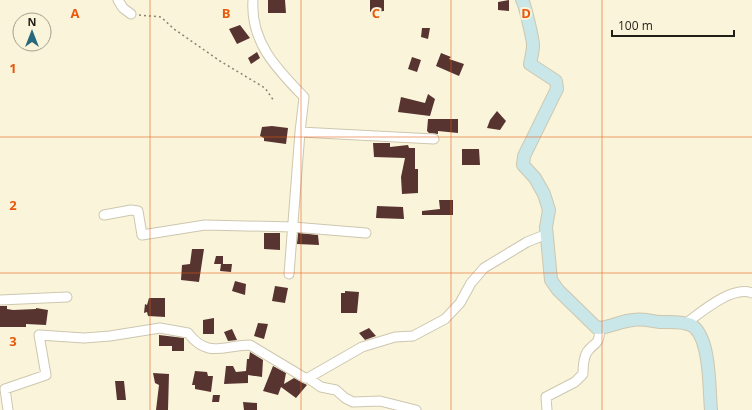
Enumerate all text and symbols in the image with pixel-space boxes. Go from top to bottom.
text: A [71,4,80,22]
text: B [222,4,231,22]
text: C [372,4,380,22]
text: D [521,4,531,22]
north arrow [12,12,52,52]
scale bar [612,12,734,38]
text: N [28,14,36,29]
text: 100 m [618,17,653,34]
text: 1 [9,59,17,77]
text: 2 [9,196,17,214]
text: 3 [9,332,17,350]

